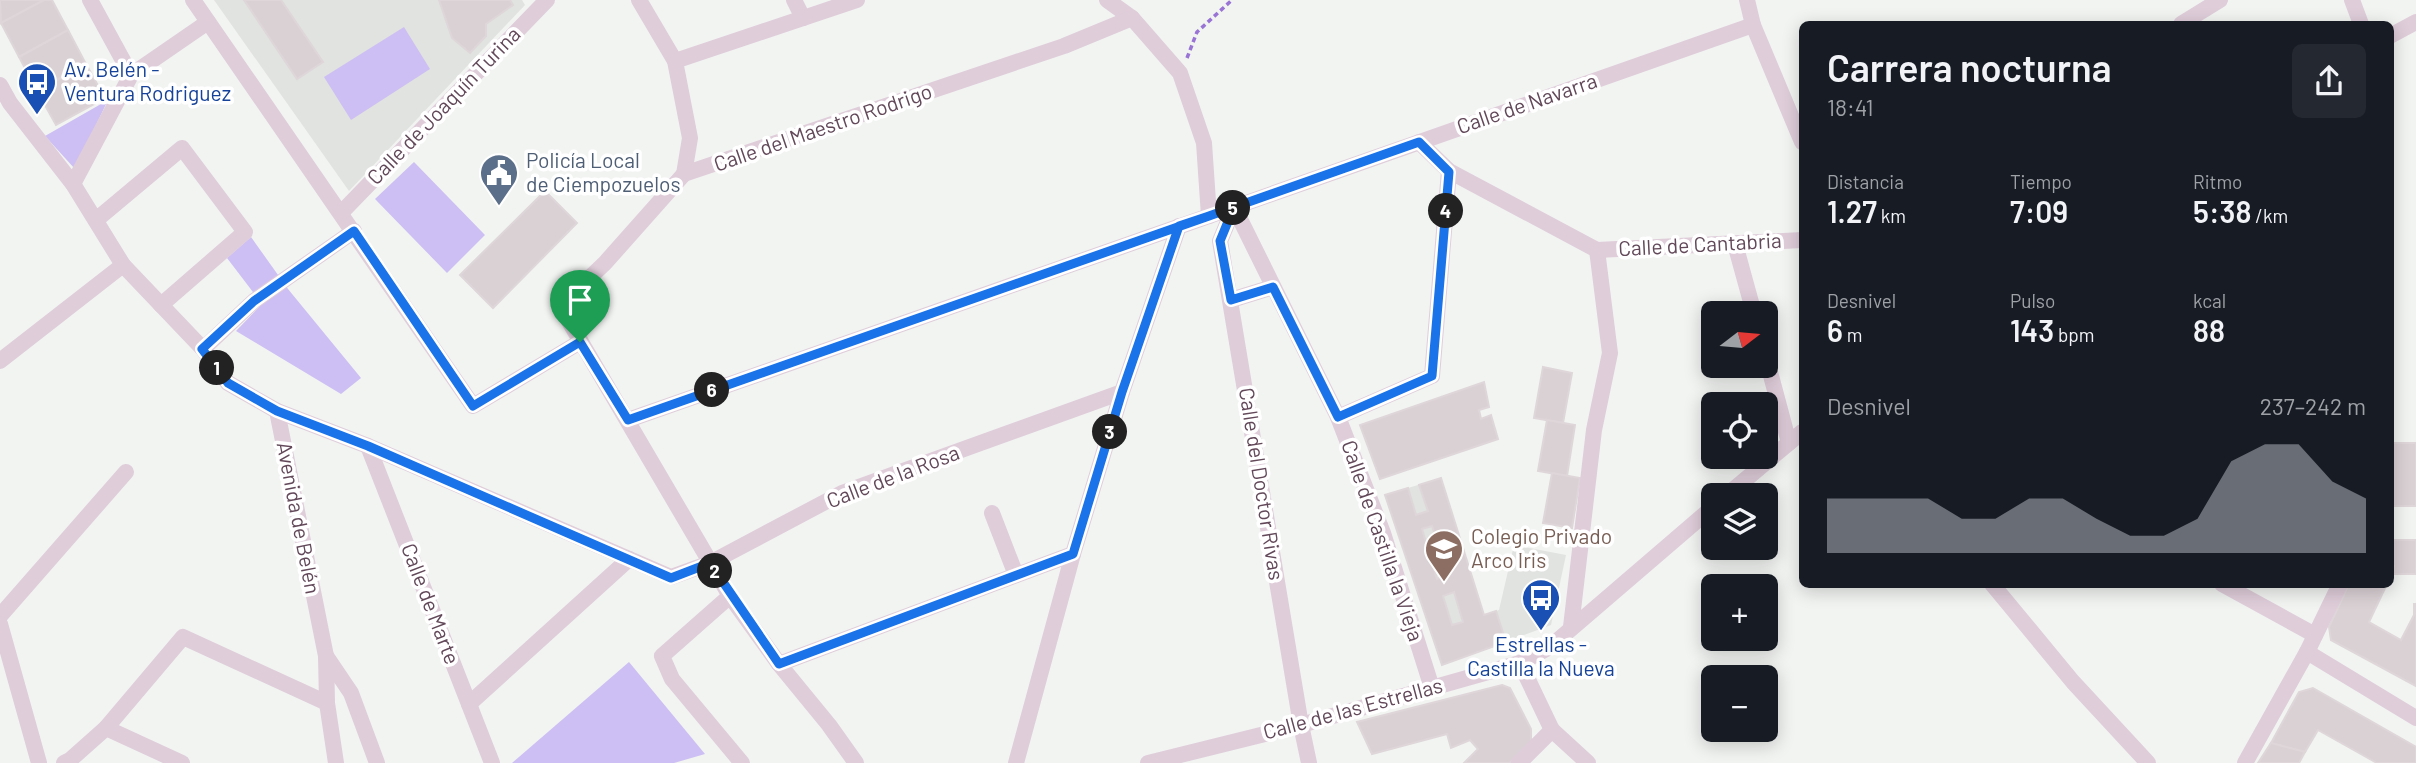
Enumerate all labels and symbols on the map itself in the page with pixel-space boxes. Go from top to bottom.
street label: Calle de Joaquín Turina [361,21,525,189]
place label: Av. Belén - Ventura Rodriguez [64,56,231,105]
bus stop icon: Av. Belén - Ventura Rodriguez [16,61,58,116]
street label: Calle de Navarra [1453,67,1600,138]
street label: Calle del Maestro Rodrigo [710,77,935,176]
place label: Policía Local de Ciempozuelos [526,147,681,196]
public building icon: Policía Local de Ciempozuelos [478,152,520,207]
pin: 5 [1216,190,1250,226]
pin: 4 [1428,194,1464,228]
street label: Calle de Cantabria [1618,227,1782,260]
pin [550,270,610,342]
north arrow [1701,301,1778,378]
pin: 1 [200,350,234,386]
pin: 6 [694,372,730,408]
street label: Calle del Doctor Rivas [1235,386,1290,582]
pin: 3 [1092,414,1128,450]
street label: Calle de Castilla la Vieja [1337,437,1430,644]
street label: Avenida de Belén [272,439,326,596]
street label: Calle de la Rosa [823,439,962,512]
place label: Colegio Privado Arco Iris [1471,523,1612,572]
school or university icon: Colegio Privado Arco Iris [1423,528,1465,583]
street label: Calle de Marte [397,539,466,667]
pin: 2 [698,554,732,588]
bus stop icon: Estrellas - Castilla la Nueva [1520,577,1562,632]
place label: Estrellas - Castilla la Nueva [1467,631,1615,680]
street label: Calle de las Estrellas [1260,672,1445,744]

